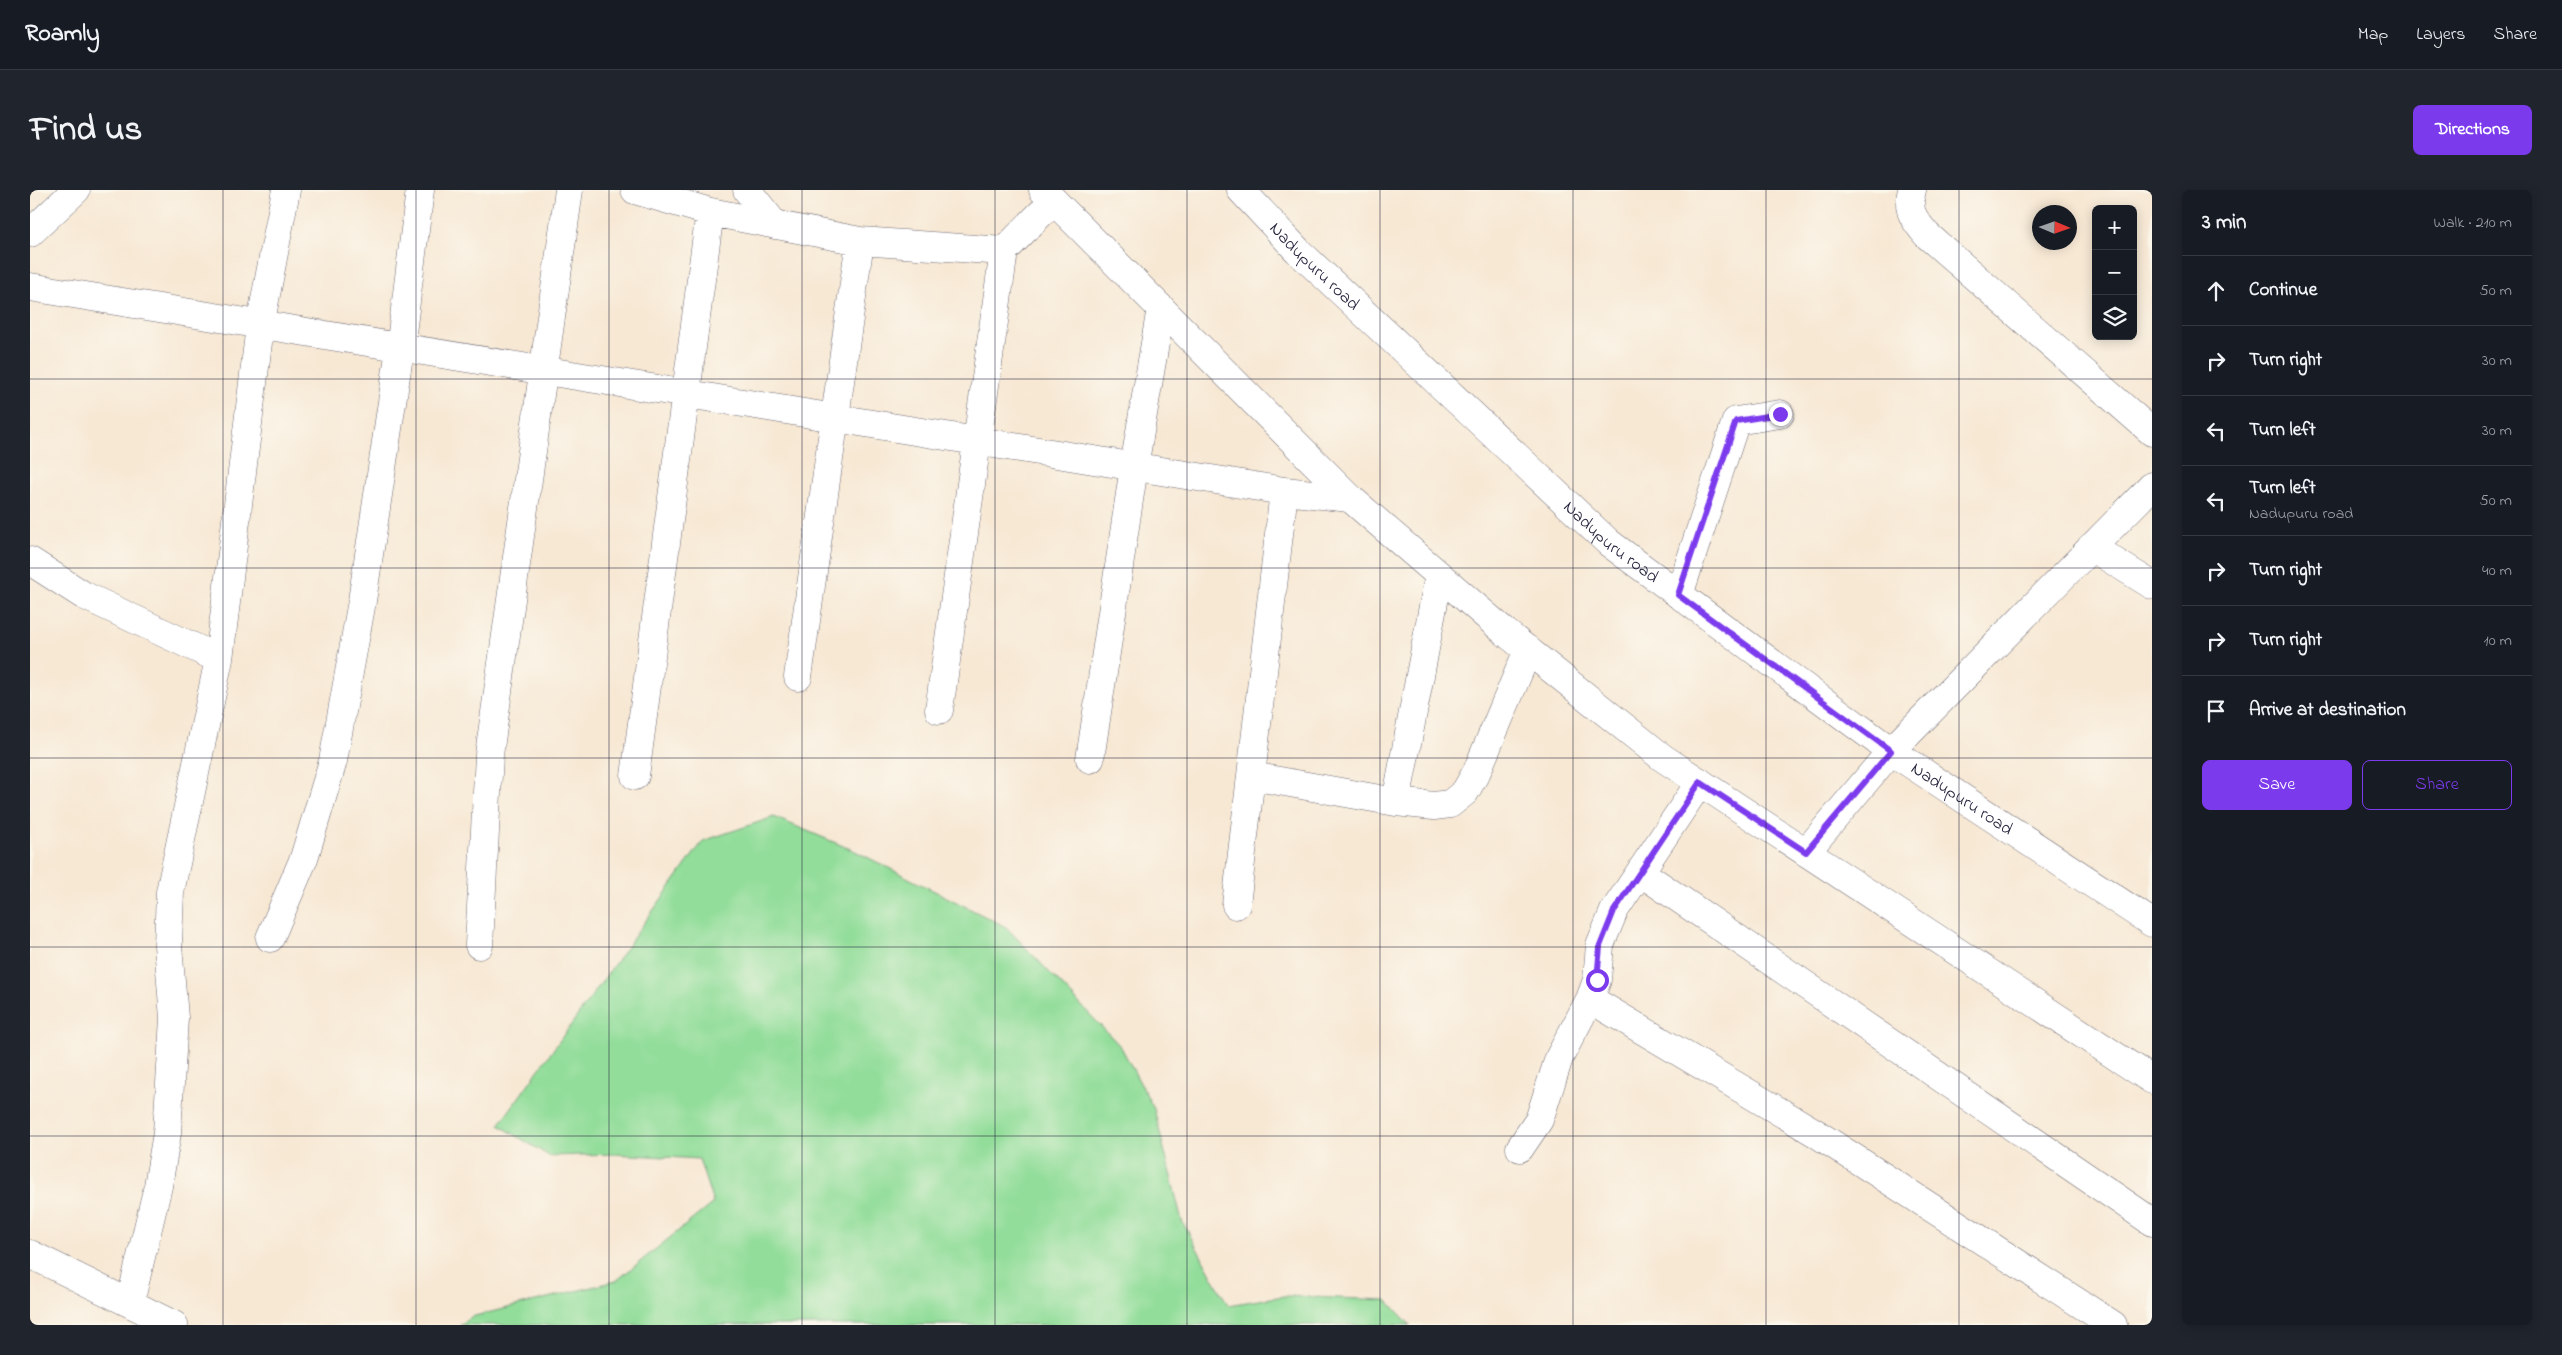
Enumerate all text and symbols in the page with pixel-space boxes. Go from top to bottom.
text: Roamly [25,17,100,52]
text: Map [2358,22,2388,48]
text: Layers [2416,22,2466,48]
text: Share [2494,22,2537,48]
text: Find us [30,105,142,156]
button: Directions [2413,105,2532,155]
north arrow [2032,205,2077,250]
map controls [2092,205,2137,340]
button: + [2092,205,2137,250]
text: 3 min [2202,208,2246,238]
text: Walk · 210 m [2433,211,2512,235]
street label: Nadupuru road [1262,217,1365,318]
button: − [2092,250,2137,295]
icon: ahead [2202,277,2230,305]
text: Continue [2249,277,2317,304]
text: 50 m [2480,279,2512,303]
button: layers [2092,295,2137,340]
icon: right [2202,347,2230,375]
text: Turn right [2249,347,2322,374]
text: 30 m [2482,349,2512,373]
route end [1769,403,1792,426]
icon: left [2202,417,2230,445]
text: Turn left [2249,417,2316,444]
text: 30 m [2482,419,2512,443]
text: Turn left [2249,475,2316,502]
icon: left [2202,487,2230,515]
text: 50 m [2480,489,2512,513]
street label: Nadupuru road [1557,495,1664,590]
text: Nadupuru road [2249,502,2353,526]
icon: right [2202,557,2230,585]
text: Turn right [2249,557,2322,584]
text: 40 m [2482,559,2512,583]
icon: right [2202,627,2230,655]
text: Turn right [2249,627,2322,654]
text: 10 m [2484,629,2512,653]
icon: arrive [2202,697,2230,725]
text: Arrive at destination [2249,697,2406,724]
street label: Nadupuru road [1905,757,2017,843]
button: Save [2202,760,2352,810]
button: Share [2362,760,2512,810]
route start [1586,969,1609,992]

